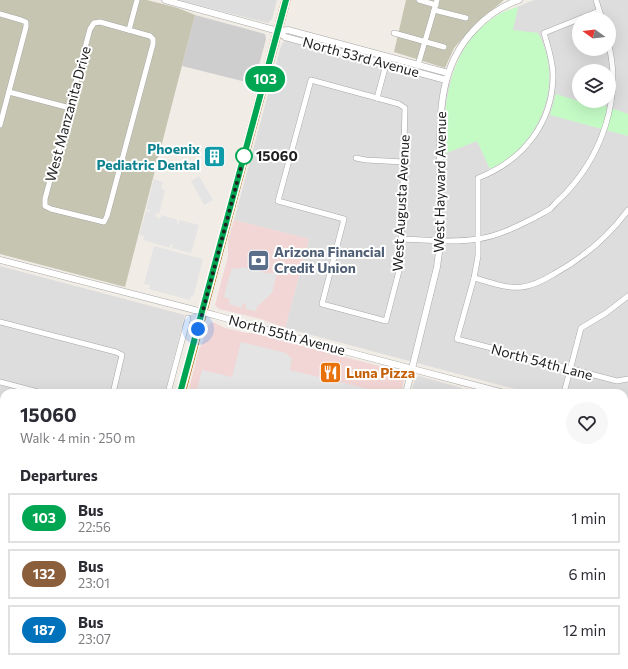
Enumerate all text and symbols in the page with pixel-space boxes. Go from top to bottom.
north arrow [572,12,616,56]
map controls [572,12,616,108]
street label: North 53rd Avenue [301,33,421,80]
street label: West Manzanita Drive [41,44,94,183]
button: layers [572,64,616,108]
line badge: 103 [242,66,288,92]
text: 103 [253,70,277,87]
street label: West Hayward Avenue [430,111,449,253]
street label: West Augusta Avenue [388,134,413,272]
place label: Phoenix Pediatric Dental [96,140,200,173]
building icon: Phoenix Pediatric Dental [202,144,228,170]
marker: 15060 [235,147,253,165]
place label: 15060 [256,147,298,164]
place label: Arizona Financial Credit Union [274,243,385,276]
bank icon: Arizona Financial Credit Union [245,247,271,273]
street label: North 55th Avenue [227,311,347,358]
your location [188,319,208,339]
street label: North 54th Lane [489,340,595,383]
restaurant icon: Luna Pizza [317,360,343,386]
place label: Luna Pizza [346,364,415,381]
button: heart [566,402,608,444]
text: 15060 [20,403,77,426]
text: Walk · 4 min · 250 m [20,430,135,446]
text: Departures [20,466,98,484]
text: Bus [78,501,103,519]
text: 103 [32,509,56,526]
text: 1 min [571,509,606,527]
text: 22:56 [78,519,111,535]
text: Bus [78,557,103,575]
text: 132 [33,565,55,582]
text: 6 min [568,565,606,583]
text: 23:01 [78,575,110,591]
text: Bus [78,613,103,631]
text: 187 [33,621,55,638]
text: 12 min [563,621,606,639]
text: 23:07 [78,631,111,647]

